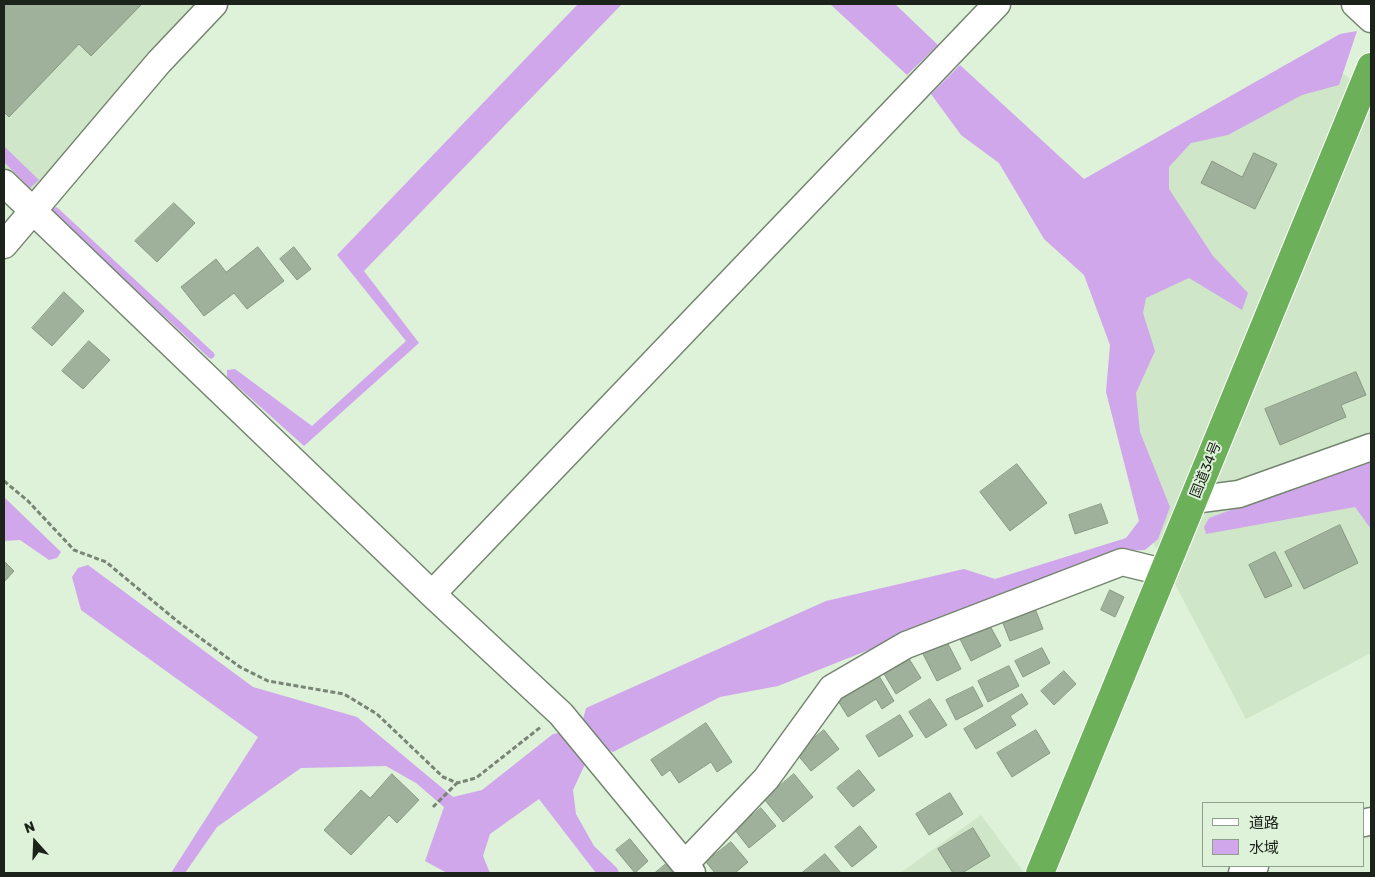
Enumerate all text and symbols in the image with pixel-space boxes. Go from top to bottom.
street label: 国道34号 [1187,439,1225,501]
legend [1202,802,1365,867]
text: 道路 [1249,814,1279,832]
north arrow [10,817,60,867]
text: N [22,818,37,837]
text: 水域 [1249,839,1279,857]

